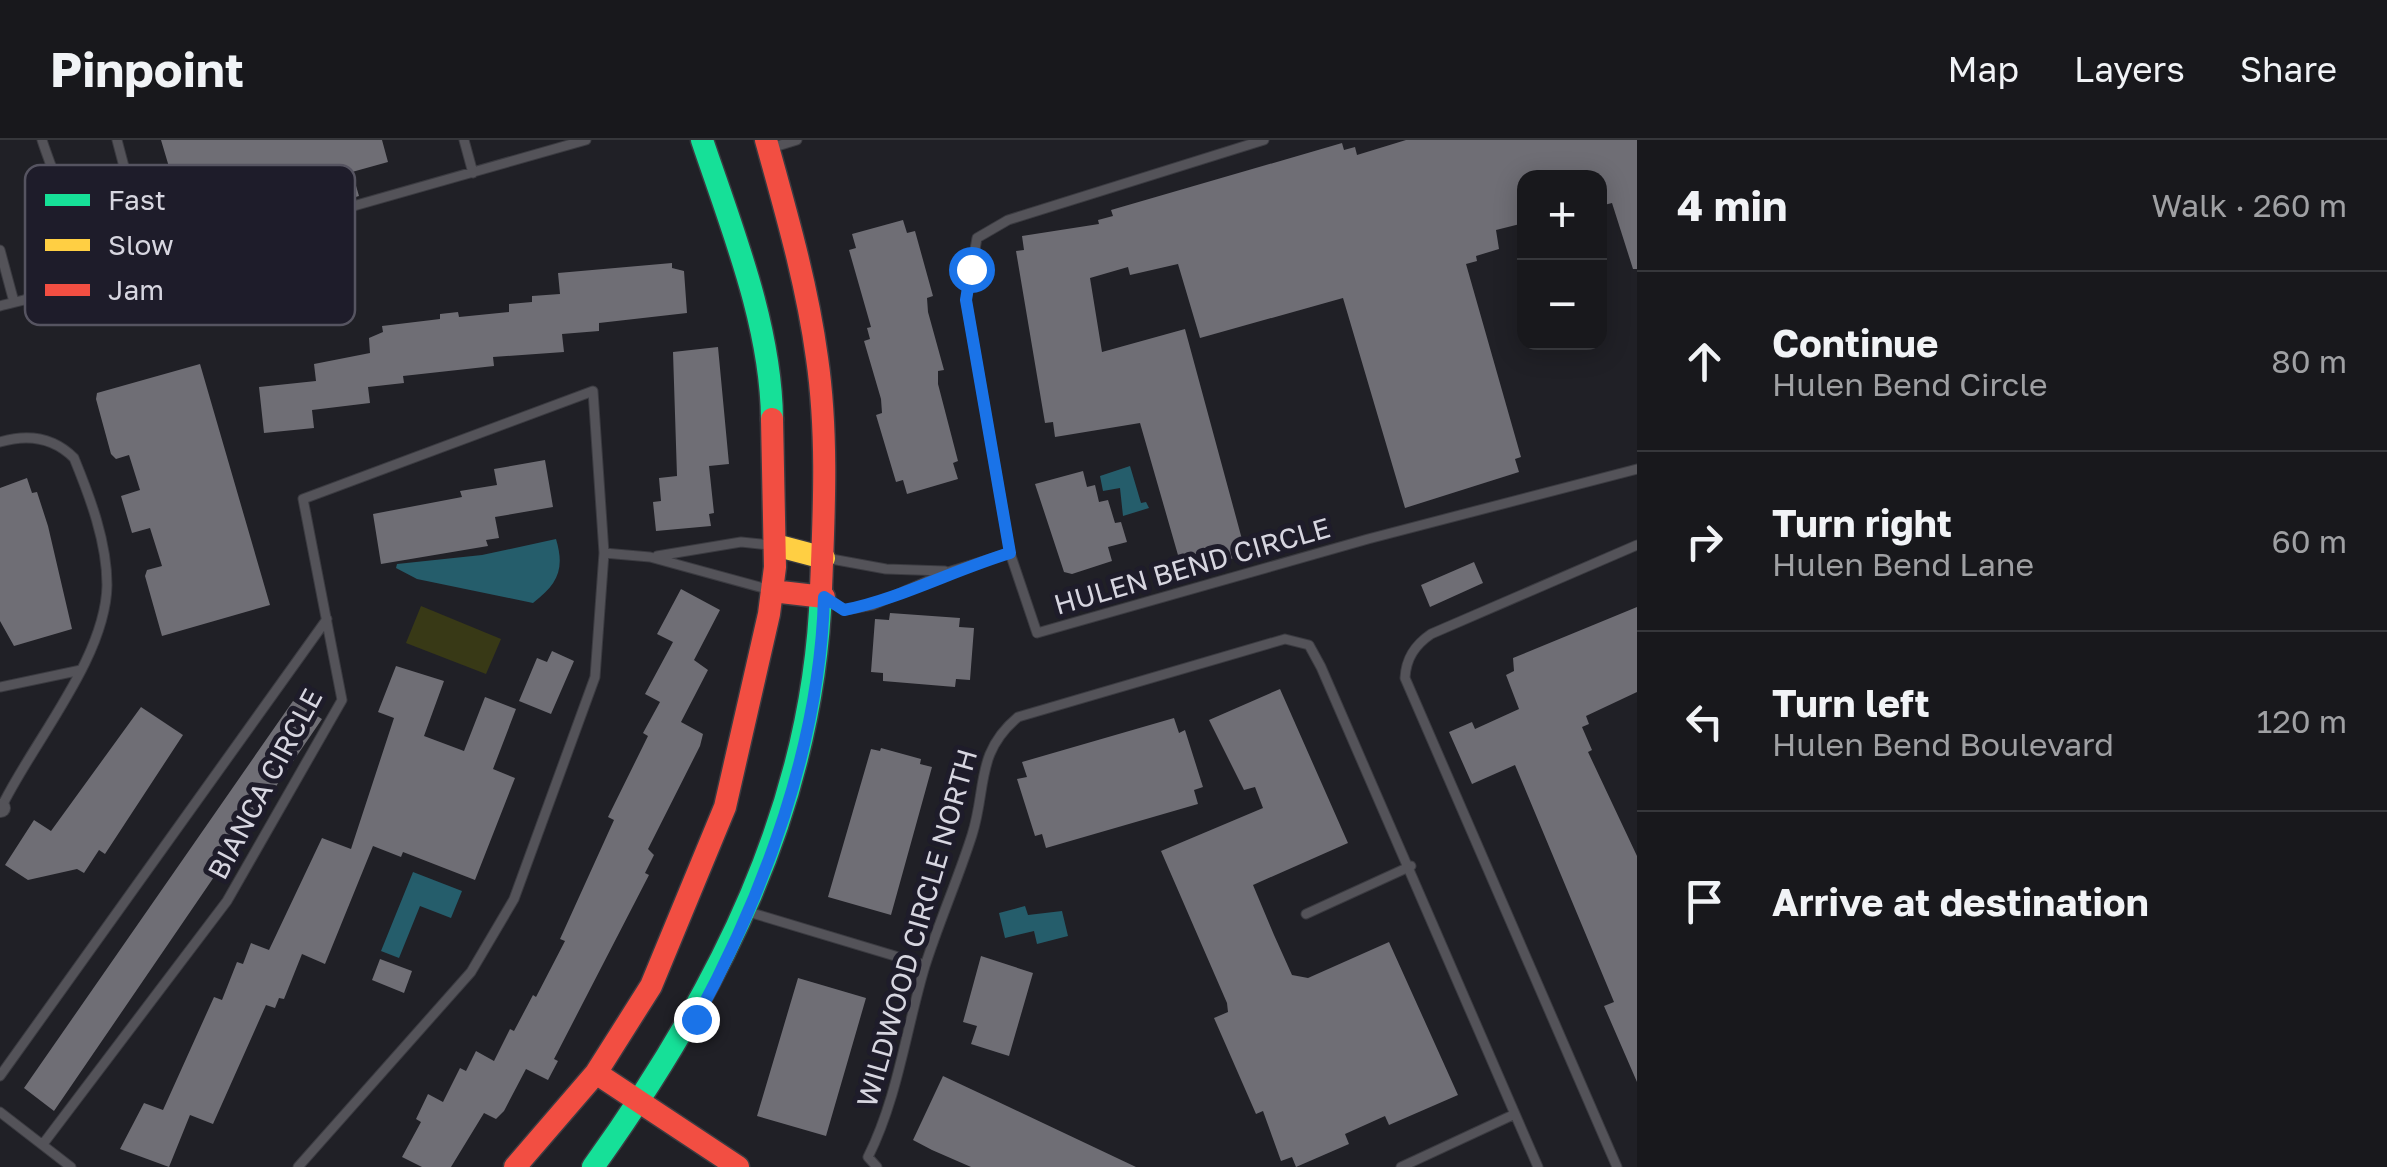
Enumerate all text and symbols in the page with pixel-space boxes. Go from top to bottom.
text: Pinpoint [50,40,244,98]
text: Map [1948,48,2019,90]
text: Layers [2074,48,2185,90]
text: Share [2240,48,2337,90]
legend [25,165,355,325]
map controls [1517,170,1607,350]
button: + [1517,170,1607,260]
text: 4 min [1677,180,1787,230]
text: Fast [108,183,166,216]
text: Walk · 260 m [2151,186,2347,224]
text: Slow [108,228,174,261]
route start [949,247,995,293]
button: − [1517,260,1607,350]
text: Jam [108,273,164,306]
text: Continue [1772,320,1938,365]
icon: ahead [1677,334,1732,389]
text: 80 m [2271,342,2347,380]
text: Hulen Bend Circle [1772,365,2048,403]
text: Turn right [1772,500,1952,545]
street label: HULEN BEND CIRCLE [1050,510,1334,621]
icon: right [1677,514,1732,569]
text: 60 m [2271,522,2347,560]
text: Hulen Bend Lane [1772,545,2034,583]
text: Turn left [1772,680,1930,725]
street label: BIANCA CIRCLE [201,683,329,885]
icon: left [1677,694,1732,749]
text: 120 m [2257,702,2347,740]
text: Hulen Bend Boulevard [1772,725,2114,763]
street label: WILDWOOD CIRCLE NORTH [850,745,984,1111]
icon: arrive [1677,874,1732,929]
text: Arrive at destination [1772,879,2149,924]
route end [674,997,720,1043]

